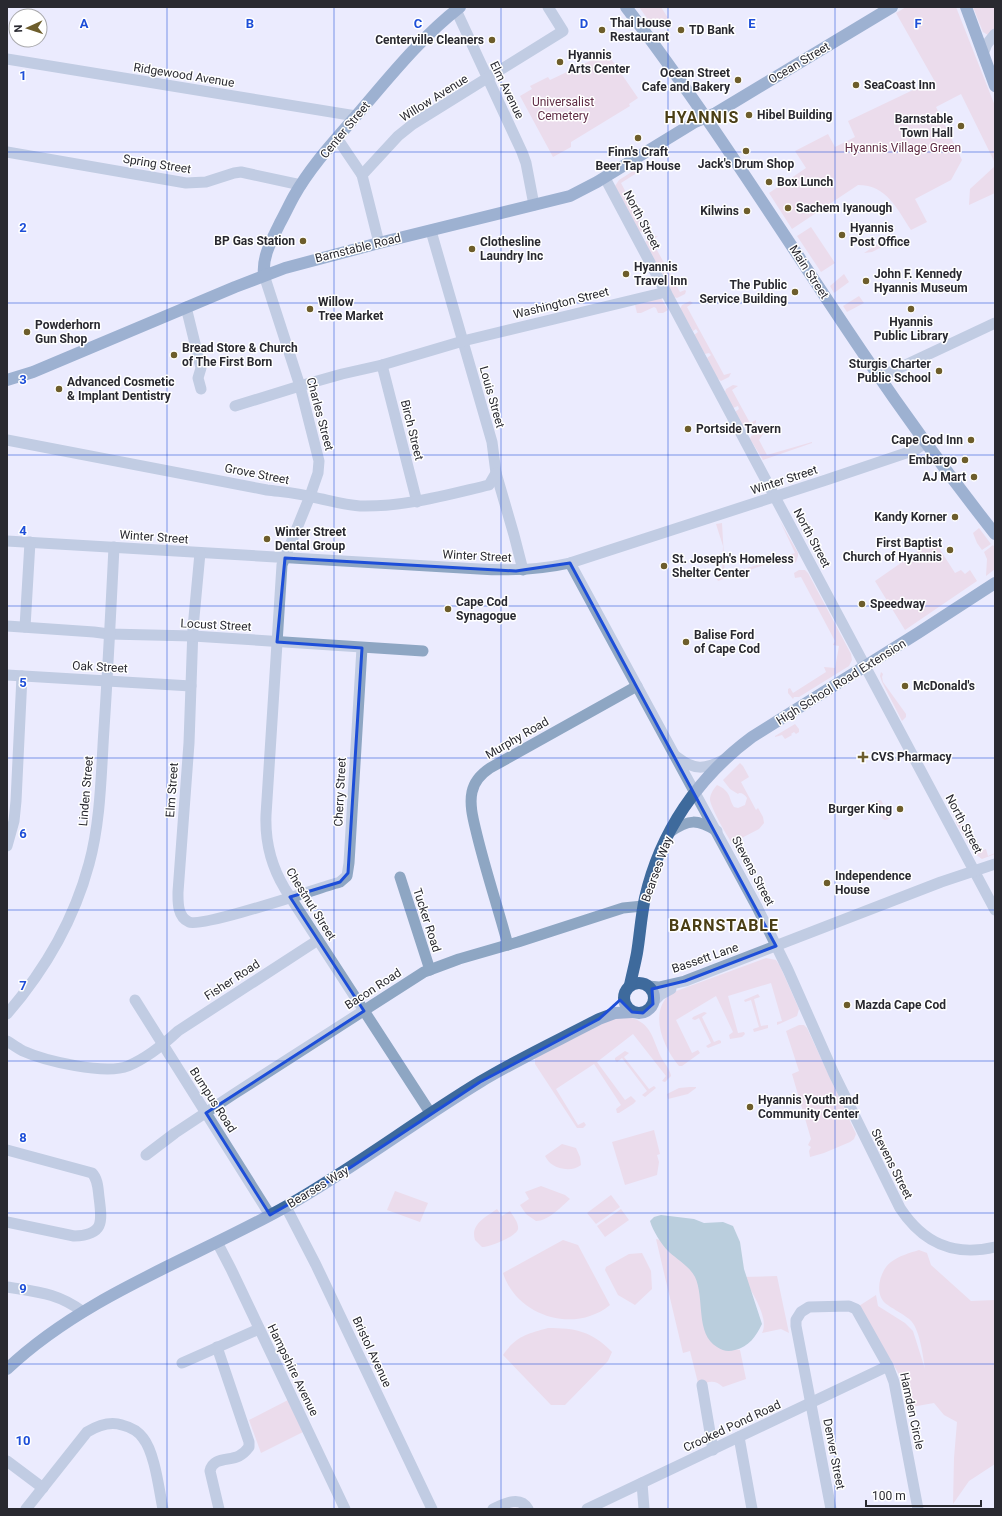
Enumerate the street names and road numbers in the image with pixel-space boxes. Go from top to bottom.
street label: Ocean Street [766,39,832,87]
street label: Elm Avenue [487,59,527,121]
street label: Ridgewood Avenue [133,60,235,90]
street label: Willow Avenue [397,72,471,124]
street label: Center Street [317,99,373,161]
street label: Spring Street [122,152,192,176]
street label: North Street [621,188,663,252]
street label: Barnstable Road [314,231,402,265]
street label: Main Street [786,243,832,302]
street label: Washington Street [512,284,610,322]
street label: Louis Street [476,364,508,430]
street label: Charles Street [304,376,337,452]
street label: Birch Street [398,398,426,462]
street label: Grove Street [223,461,291,487]
street label: Winter Street [749,463,819,497]
street label: North Street [791,506,833,570]
street label: Winter Street [119,528,189,546]
street label: Winter Street [442,547,512,565]
street label: Locust Street [180,616,252,634]
street label: High School Road Extension [774,636,908,728]
street label: Oak Street [72,659,128,675]
street label: Murphy Road [483,714,551,762]
street label: Linden Street [76,755,96,827]
street label: Cherry Street [331,757,349,827]
street label: Elm Street [163,762,181,818]
street label: North Street [943,792,985,856]
street label: Bearses Way [639,834,675,904]
street label: Stevens Street [729,834,777,908]
street label: Chestnut Street [283,865,339,943]
street label: Tucker Road [410,886,444,954]
street label: Bassett Lane [670,940,740,976]
street label: Fisher Road [202,957,262,1003]
street label: Bacon Road [342,966,404,1012]
street label: Bumpus Road [187,1065,239,1135]
street label: Stevens Street [868,1127,916,1201]
street label: Bearses Way [285,1163,351,1211]
street label: Bristol Avenue [350,1314,394,1390]
street label: Hampshire Avenue [265,1322,321,1418]
street label: Hamden Circle [897,1371,927,1451]
street label: Crooked Pond Road [681,1397,783,1455]
street label: Denver Street [820,1417,848,1491]

